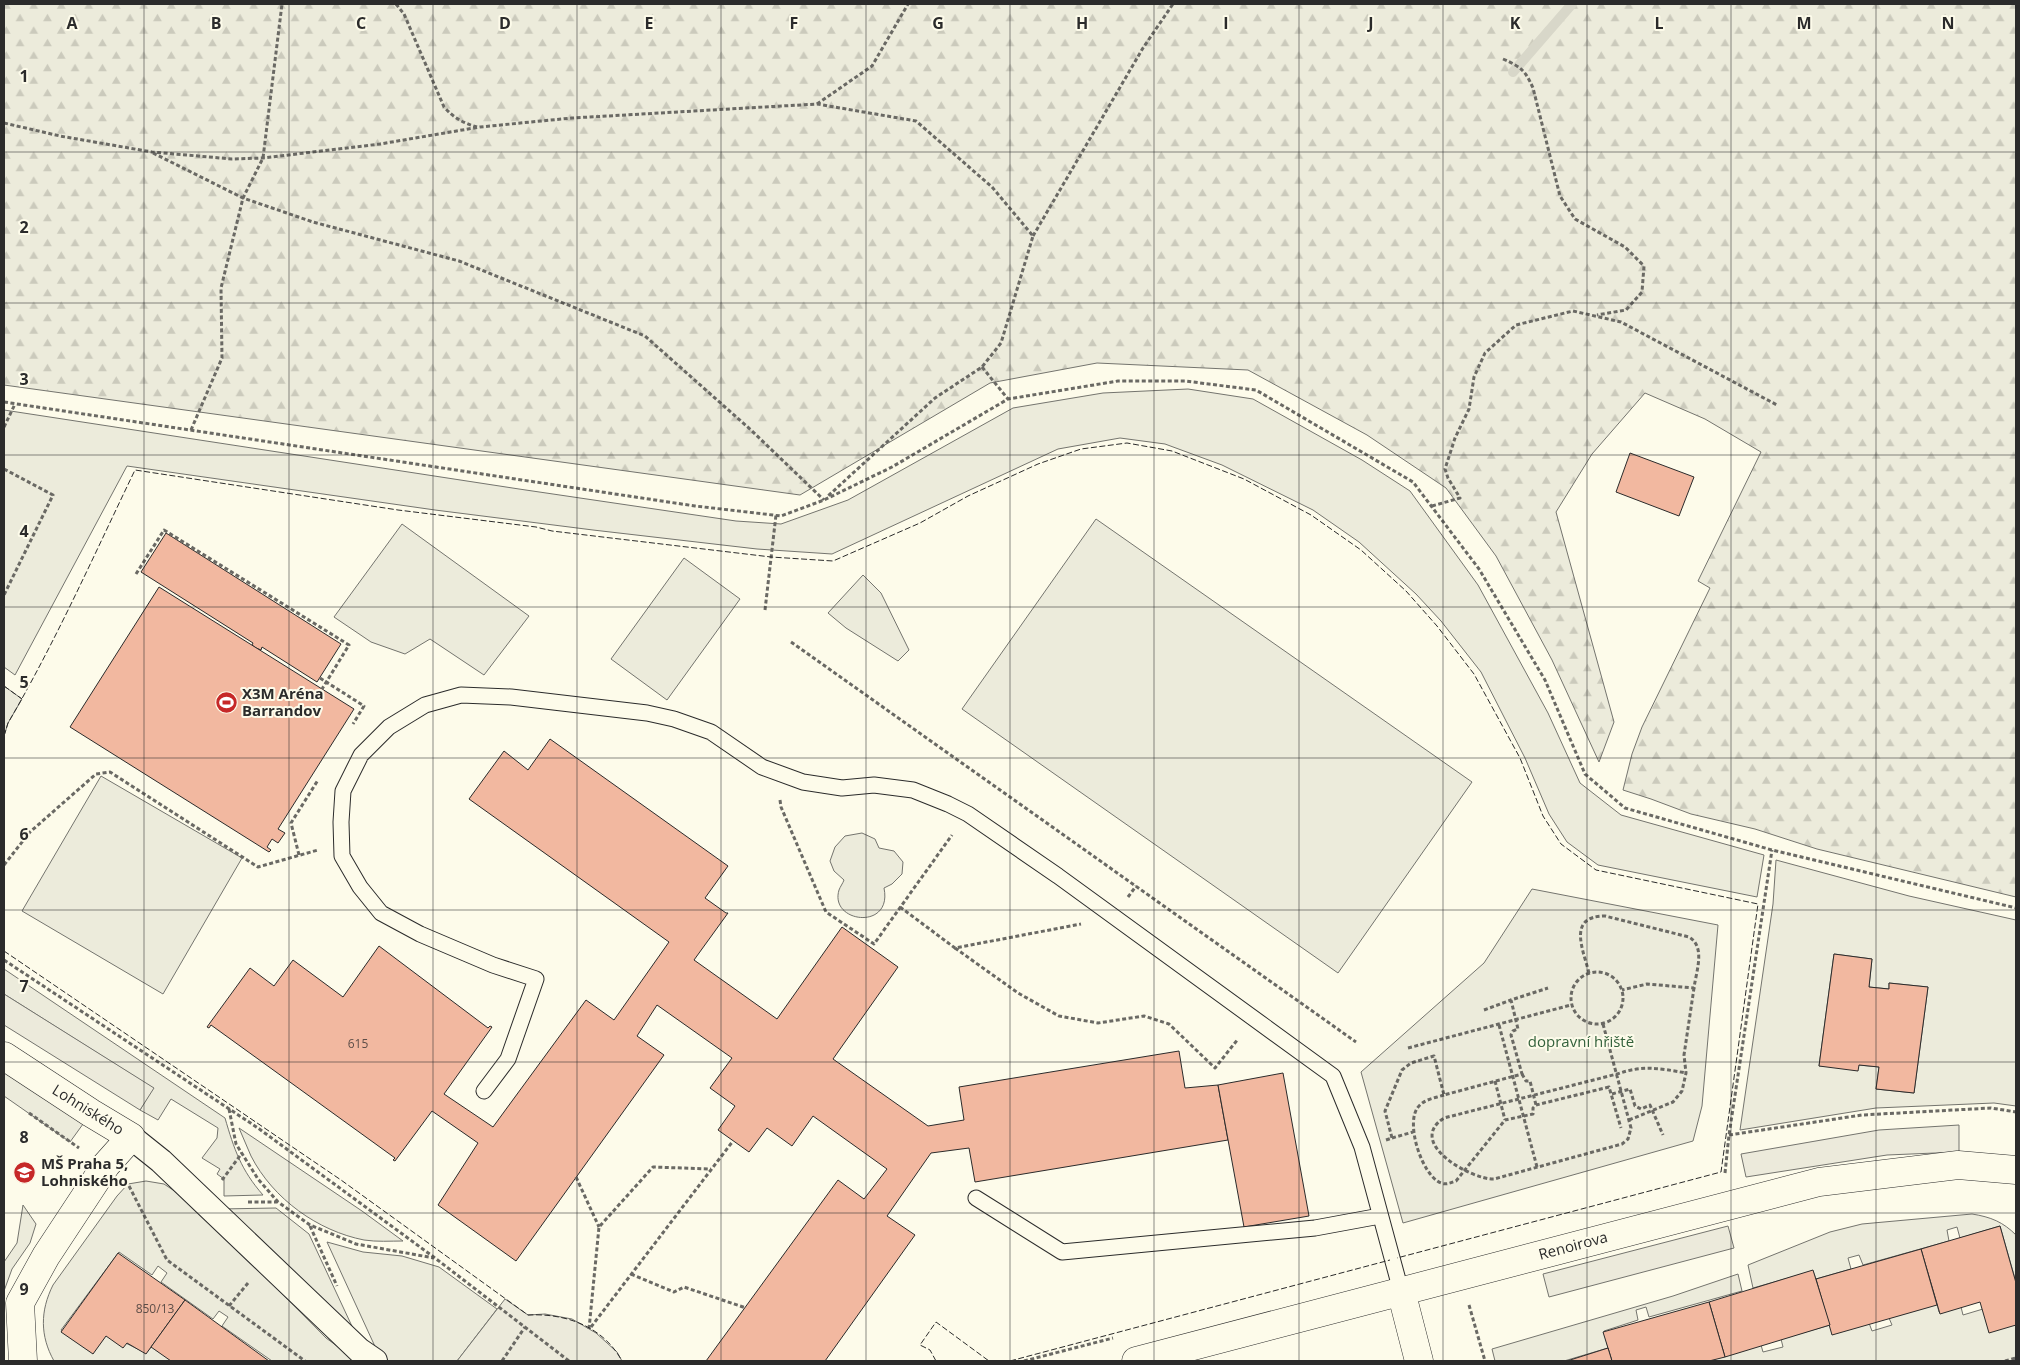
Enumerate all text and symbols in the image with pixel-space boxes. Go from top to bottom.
text: A [66,12,78,34]
text: B [211,12,221,34]
text: C [356,12,366,34]
text: D [499,12,511,34]
text: E [645,12,654,34]
text: F [790,12,798,34]
text: G [932,12,944,34]
text: H [1076,12,1088,34]
text: I [1223,12,1229,34]
text: J [1366,12,1374,34]
text: K [1510,12,1521,34]
text: L [1654,12,1664,34]
text: M [1796,12,1812,34]
text: N [1941,12,1955,34]
text: 1 [19,65,29,87]
text: 2 [19,216,29,238]
text: 3 [19,368,29,390]
text: 4 [19,520,29,542]
text: 5 [19,671,29,693]
place label: X3M Aréna Barrandov [242,683,324,720]
sports icon: X3M Aréna Barrandov [214,691,238,715]
text: 6 [19,823,29,845]
text: 7 [19,975,29,997]
park label: dopravní hřiště [1528,1031,1634,1051]
house number: 615 [348,1035,368,1052]
street label: Lohniského [49,1079,128,1139]
text: 8 [19,1126,29,1148]
place label: MŠ Praha 5, Lohniského [41,1153,128,1190]
school or university icon: MŠ Praha 5, Lohniského [13,1161,37,1185]
street label: Renoirova [1536,1226,1609,1264]
text: 9 [19,1278,29,1300]
house number: 850/13 [136,1300,174,1317]

